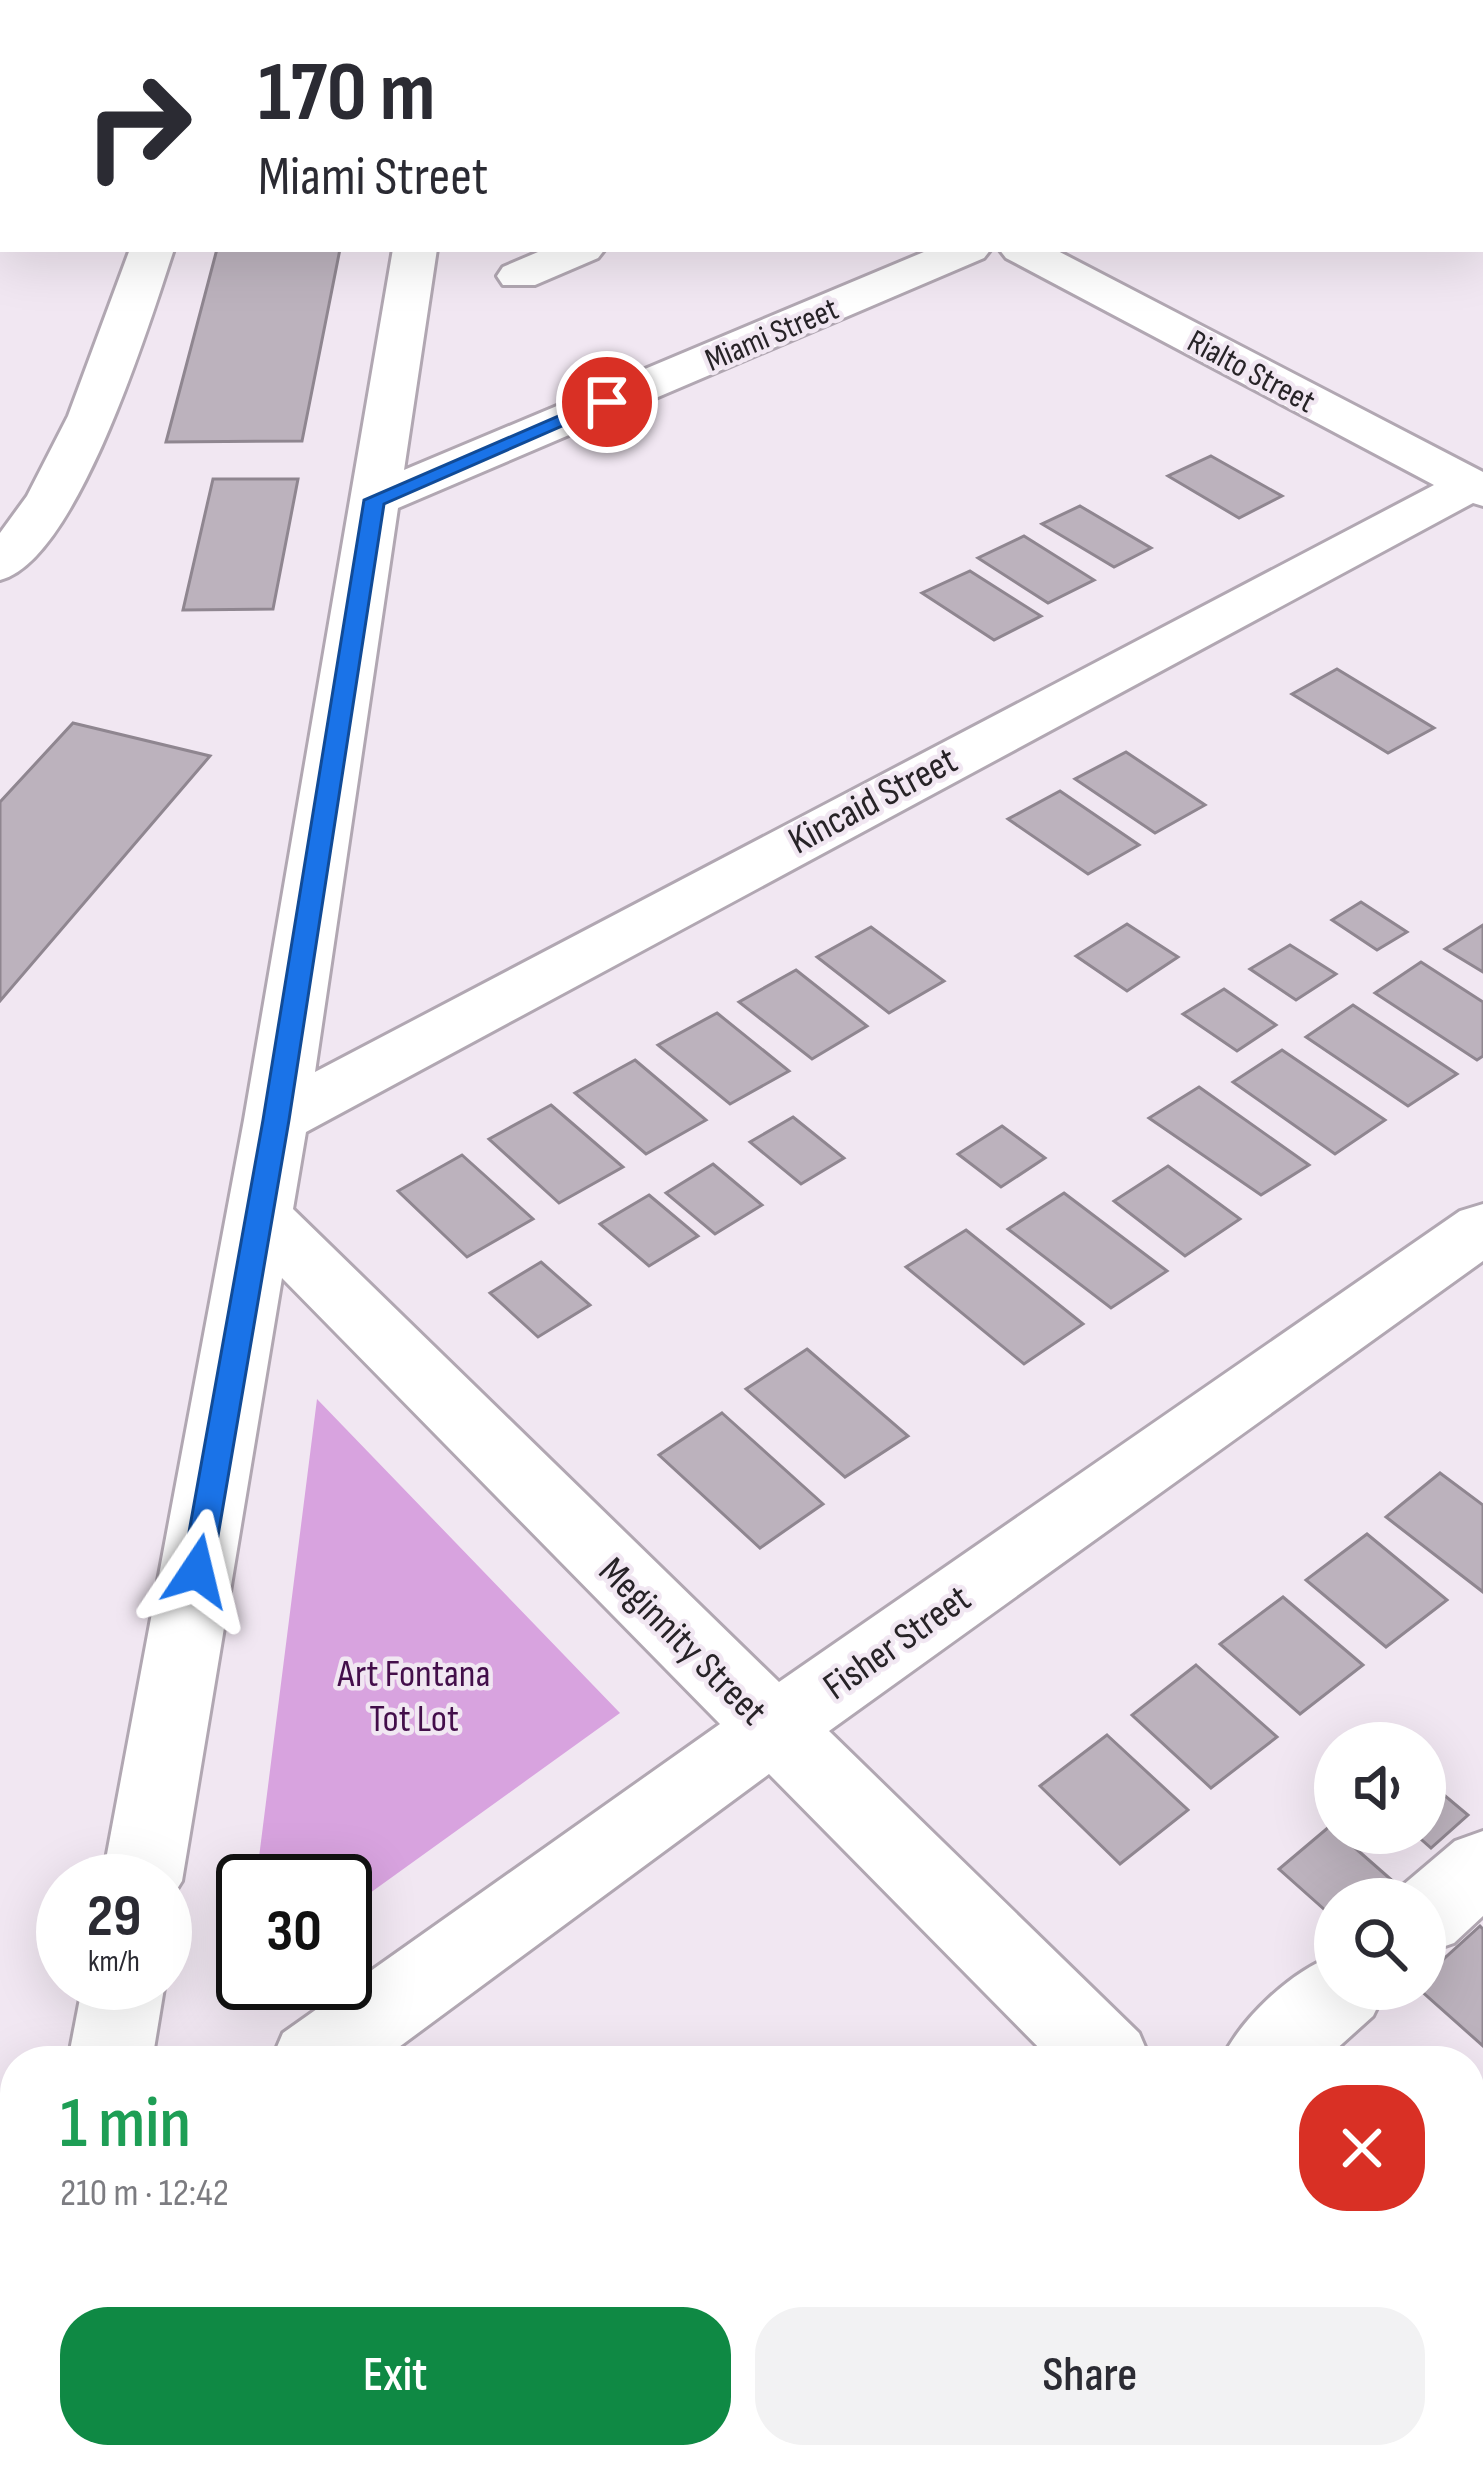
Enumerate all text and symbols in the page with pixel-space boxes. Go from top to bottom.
text: 170 m [258,43,435,144]
icon: right [60,48,216,204]
text: Miami Street [258,145,488,210]
street label: Miami Street [699,289,844,381]
street label: Rialto Street [1180,322,1322,422]
pin [556,351,658,453]
icon: arrive [574,369,640,435]
street label: Kincaid Street [781,737,965,865]
position arrow [134,1508,260,1634]
street label: Meginnity Street [589,1548,776,1735]
street label: Fisher Street [815,1575,980,1711]
park label: Art Fontana Tot Lot [337,1651,491,1743]
map controls [1314,1722,1446,2010]
button: sound [1314,1722,1446,1854]
speed limit sign: 30 [216,1854,372,2010]
button: search [1314,1878,1446,2010]
text: 29 [87,1881,141,1953]
text: km/h [88,1944,140,1980]
text: 1 min [60,2081,191,2168]
button: close [1299,2085,1425,2211]
text: 210 m · 12:42 [60,2170,229,2217]
button: Exit [60,2307,731,2445]
button: Share [755,2307,1425,2445]

